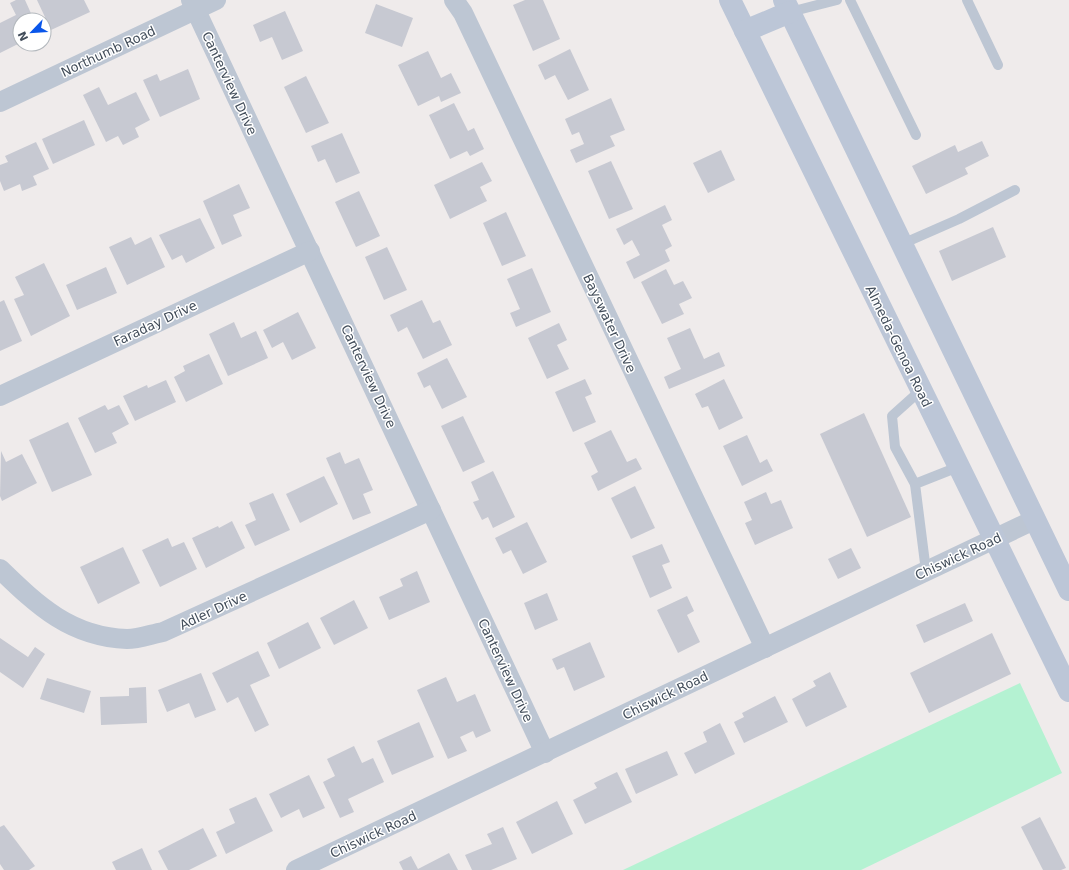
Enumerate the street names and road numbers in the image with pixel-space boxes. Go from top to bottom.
street label: Northumb Road [59,23,158,80]
street label: Canterview Drive [199,29,260,137]
street label: Bayswater Drive [580,271,639,375]
street label: Almeda-Genoa Road [863,283,935,410]
street label: Faraday Drive [111,298,199,349]
street label: Canterview Drive [338,322,399,430]
street label: Chiswick Road [913,530,1004,583]
street label: Adler Drive [177,588,249,633]
street label: Canterview Drive [475,616,536,724]
street label: Chiswick Road [620,668,710,723]
street label: Chiswick Road [328,808,419,861]

